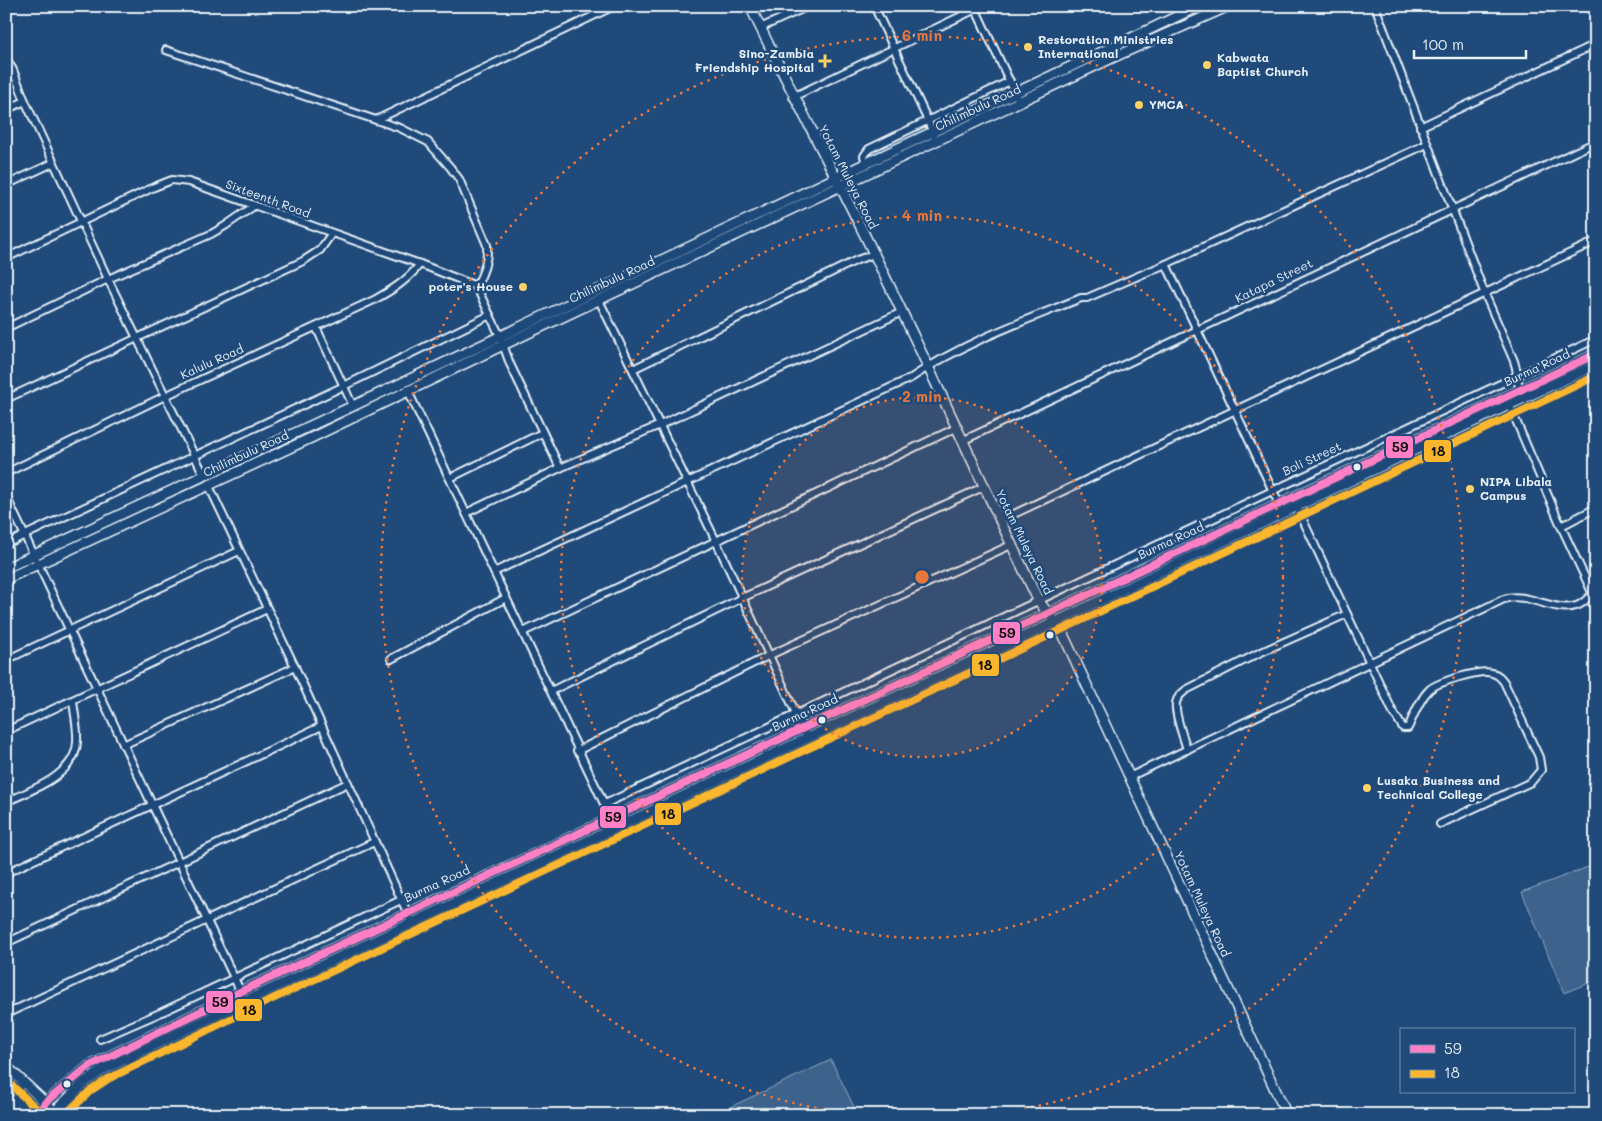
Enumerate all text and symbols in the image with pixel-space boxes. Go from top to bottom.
text: 6 min [902,25,942,45]
scale bar [1414,28,1527,60]
place label: Restoration Ministries International [1038,31,1173,61]
text: 100 m [1422,34,1464,54]
marker: Restoration Ministries International [1022,41,1034,53]
place label: Sino-Zambia Friendship Hospital [695,45,814,75]
place label: Kabwata Baptist Church [1217,49,1308,79]
marker: Sino-Zambia Friendship Hospital [818,54,832,68]
marker: Kabwata Baptist Church [1201,59,1213,71]
street label: Chilimbulu Road [932,80,1023,134]
place label: YMCA [1149,96,1184,112]
marker: YMCA [1133,99,1145,111]
street label: Yotam Muleya Road [816,122,882,232]
street label: Sixteenth Road [224,175,313,221]
text: 4 min [902,205,942,225]
street label: Chilimbulu Road [566,252,657,306]
street label: Katapa Street [1232,254,1315,306]
place label: poter's House [429,278,513,294]
marker: poter's House [517,281,529,293]
street label: Kalulu Road [177,340,246,382]
street label: Burma Road [1501,345,1572,389]
text: 2 min [902,386,942,406]
street label: Chilimbulu Road [200,426,291,480]
line badge: 59 [1385,435,1414,459]
street label: Boli Street [1280,437,1344,479]
text: 59 [1392,437,1409,456]
line badge: 18 [1423,439,1452,463]
text: 18 [1431,441,1446,460]
unlabelled marker [1352,462,1362,472]
place label: NIPA Libala Campus [1480,473,1552,503]
marker: NIPA Libala Campus [1464,483,1476,495]
street label: Yotam Muleya Road [992,486,1058,597]
street label: Burma Road [1135,518,1206,562]
centre of rings [913,568,931,586]
line badge: 59 [992,621,1021,645]
text: 59 [999,623,1016,642]
unlabelled marker [1045,630,1055,640]
line badge: 18 [971,653,1000,677]
text: 18 [978,655,993,674]
street label: Burma Road [769,690,840,734]
unlabelled marker [817,715,827,725]
place label: Lusaka Business and Technical College [1377,772,1500,802]
marker: Lusaka Business and Technical College [1361,782,1373,794]
line badge: 18 [654,802,682,826]
text: 18 [661,804,676,823]
line badge: 59 [599,805,627,829]
text: 59 [605,807,622,826]
street label: Yotam Muleya Road [1171,848,1235,960]
street label: Burma Road [401,861,472,905]
line badge: 59 [205,990,234,1014]
text: 59 [212,992,229,1011]
line badge: 18 [234,998,263,1022]
text: 18 [242,1000,257,1019]
legend [1400,1028,1574,1094]
text: 59 [1444,1038,1462,1058]
text: 18 [1444,1062,1460,1082]
unlabelled marker [62,1079,72,1089]

